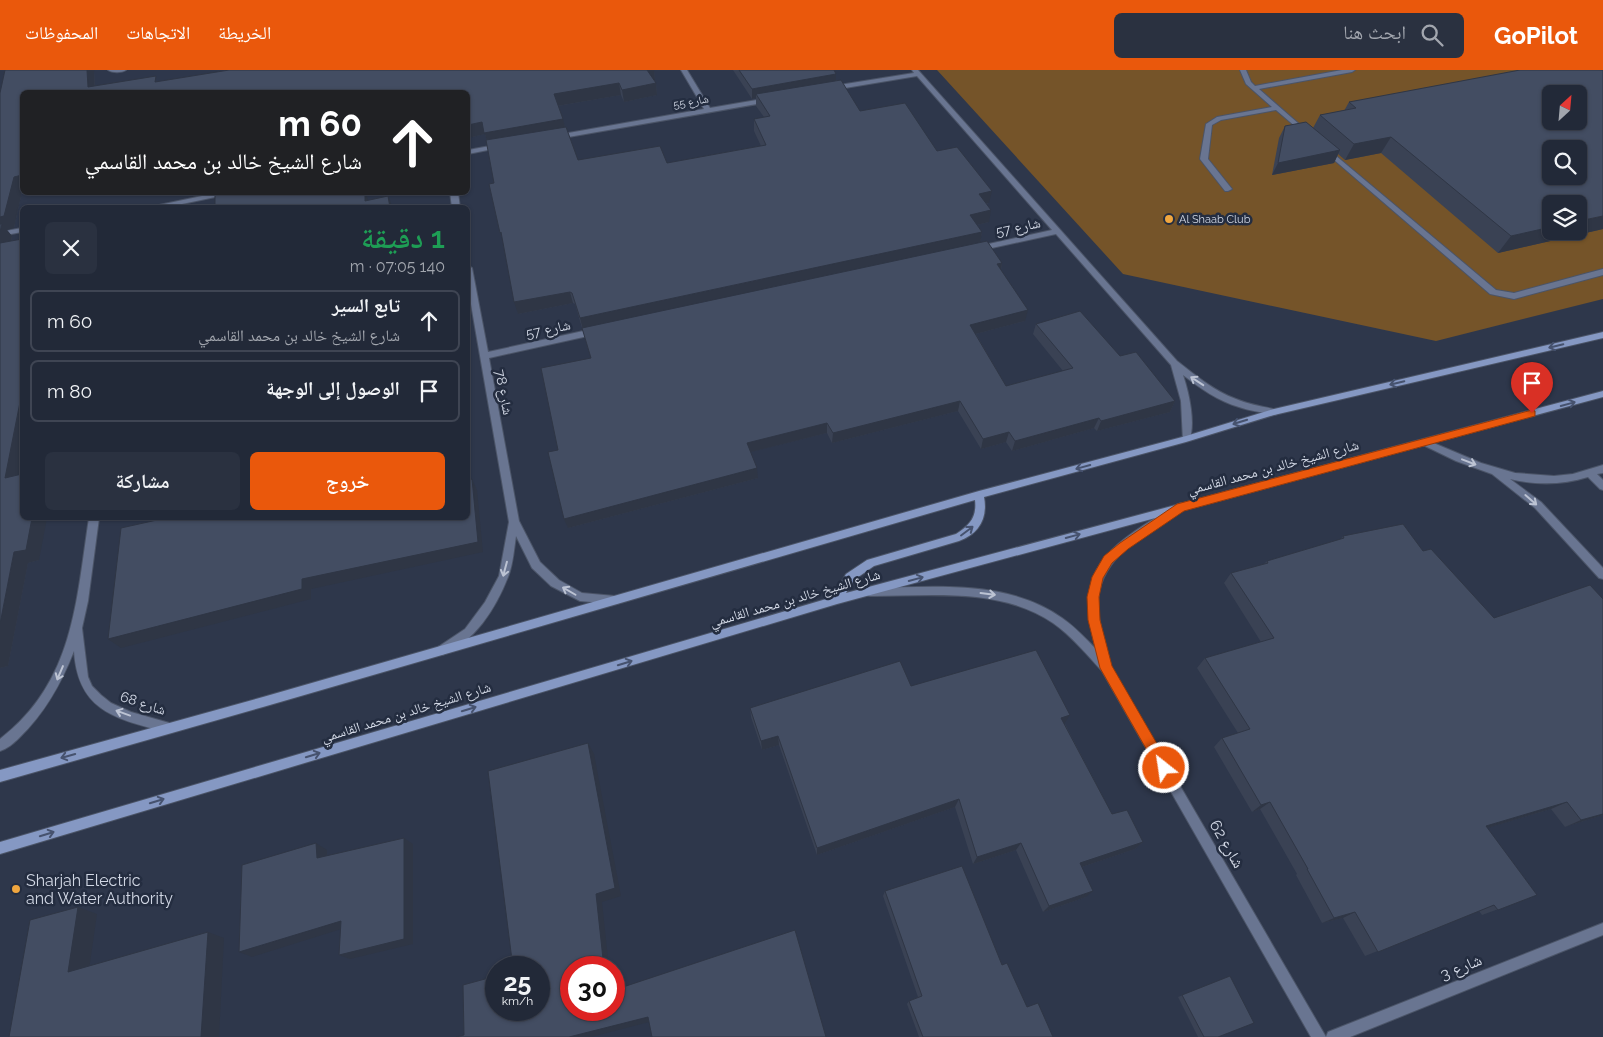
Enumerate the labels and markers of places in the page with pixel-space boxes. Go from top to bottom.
marker: Al Shaab Club [1163,213,1175,225]
place label: Al Shaab Club [1179,213,1251,226]
pin [1511,362,1553,413]
place label: Sharjah Electric and Water Authority [26,871,173,908]
marker: Sharjah Electric and Water Authority [10,883,22,895]

